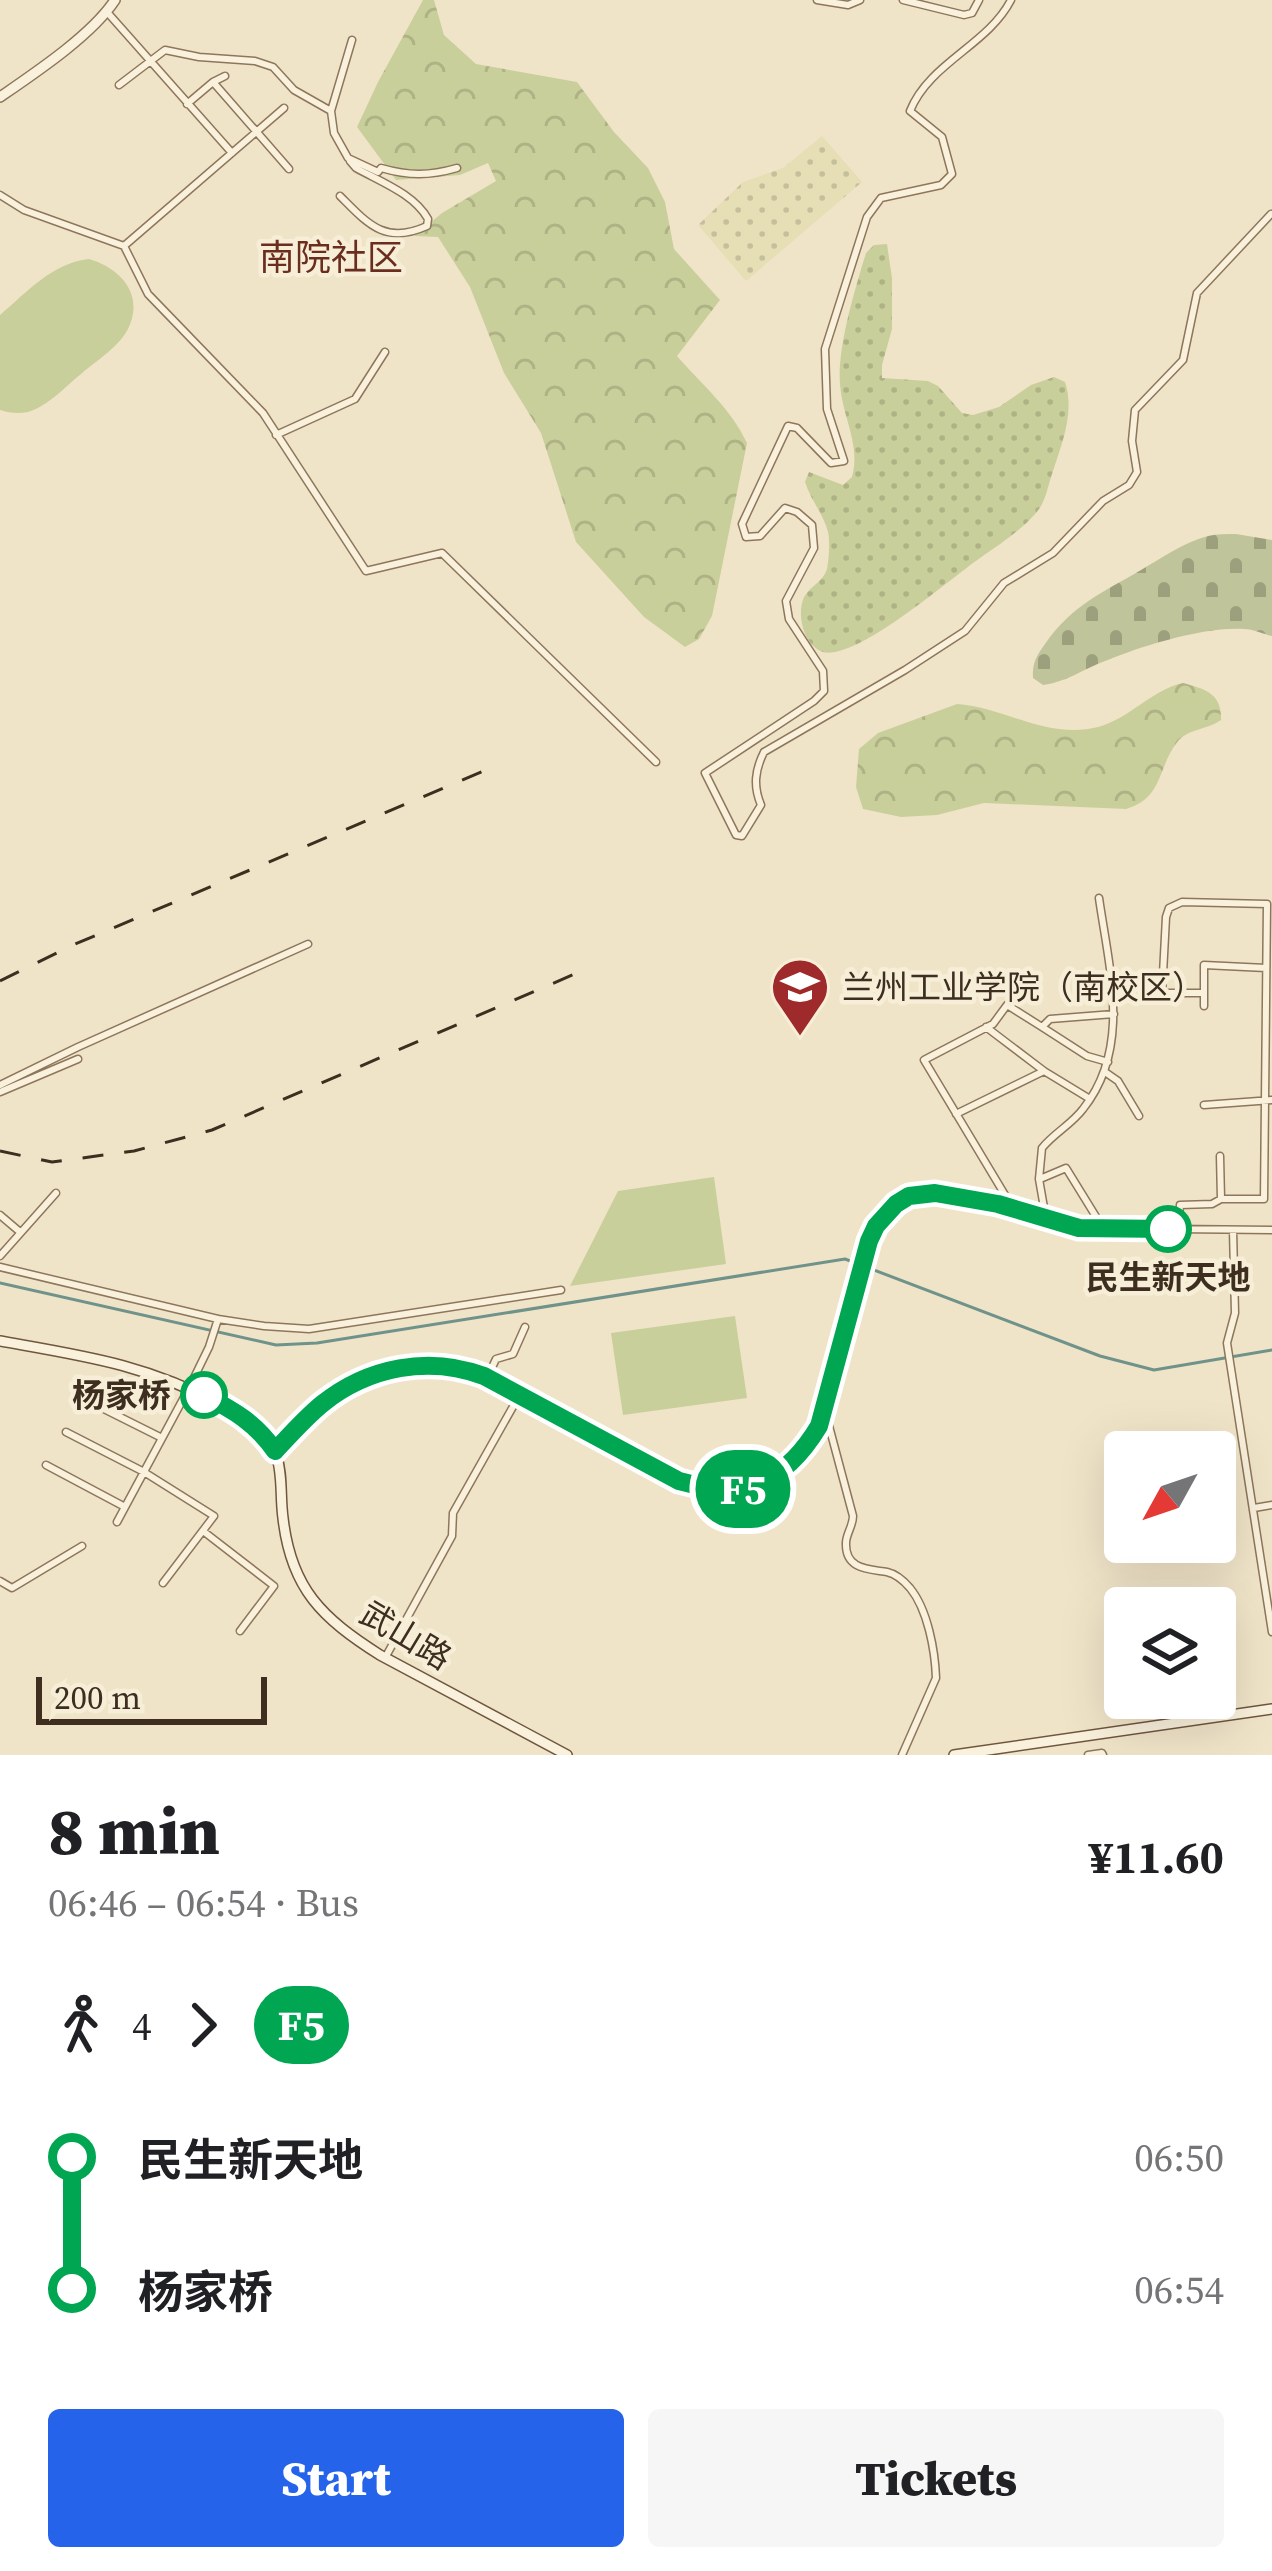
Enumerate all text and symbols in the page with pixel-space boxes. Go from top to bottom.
district label: 南院社区 [259,233,403,282]
school or university icon: 兰州工业学院（南校区） [769,956,831,1038]
place label: 兰州工业学院（南校区） [842,965,1205,1010]
marker: 民生新天地 [1146,1207,1190,1251]
place label: 民生新天地 [1086,1255,1251,1300]
place label: 杨家桥 [72,1373,171,1418]
marker: 杨家桥 [182,1373,226,1417]
north arrow [1104,1431,1236,1563]
map controls [1104,1431,1236,1719]
line badge: F5 [689,1450,797,1528]
text: F5 [719,1460,767,1518]
button: layers [1104,1587,1236,1719]
street label: 武山路 [352,1591,460,1680]
scale bar [36,1671,267,1724]
text: 200 m [54,1675,141,1720]
text: 8 min [48,1786,220,1876]
text: ¥11.60 [1089,1826,1224,1888]
text: 06:46 – 06:54 · Bus [48,1876,359,1929]
icon: walk [48,1992,114,2058]
icon: forward [170,1992,236,2058]
text: F5 [278,1996,325,2054]
text: 4 [132,1999,152,2052]
text: 民生新天地 [138,2129,363,2191]
text: 06:50 [1134,2131,1224,2184]
text: 杨家桥 [138,2261,273,2323]
text: 06:54 [1134,2263,1224,2316]
button: Start [48,2409,624,2547]
button: Tickets [648,2409,1224,2547]

